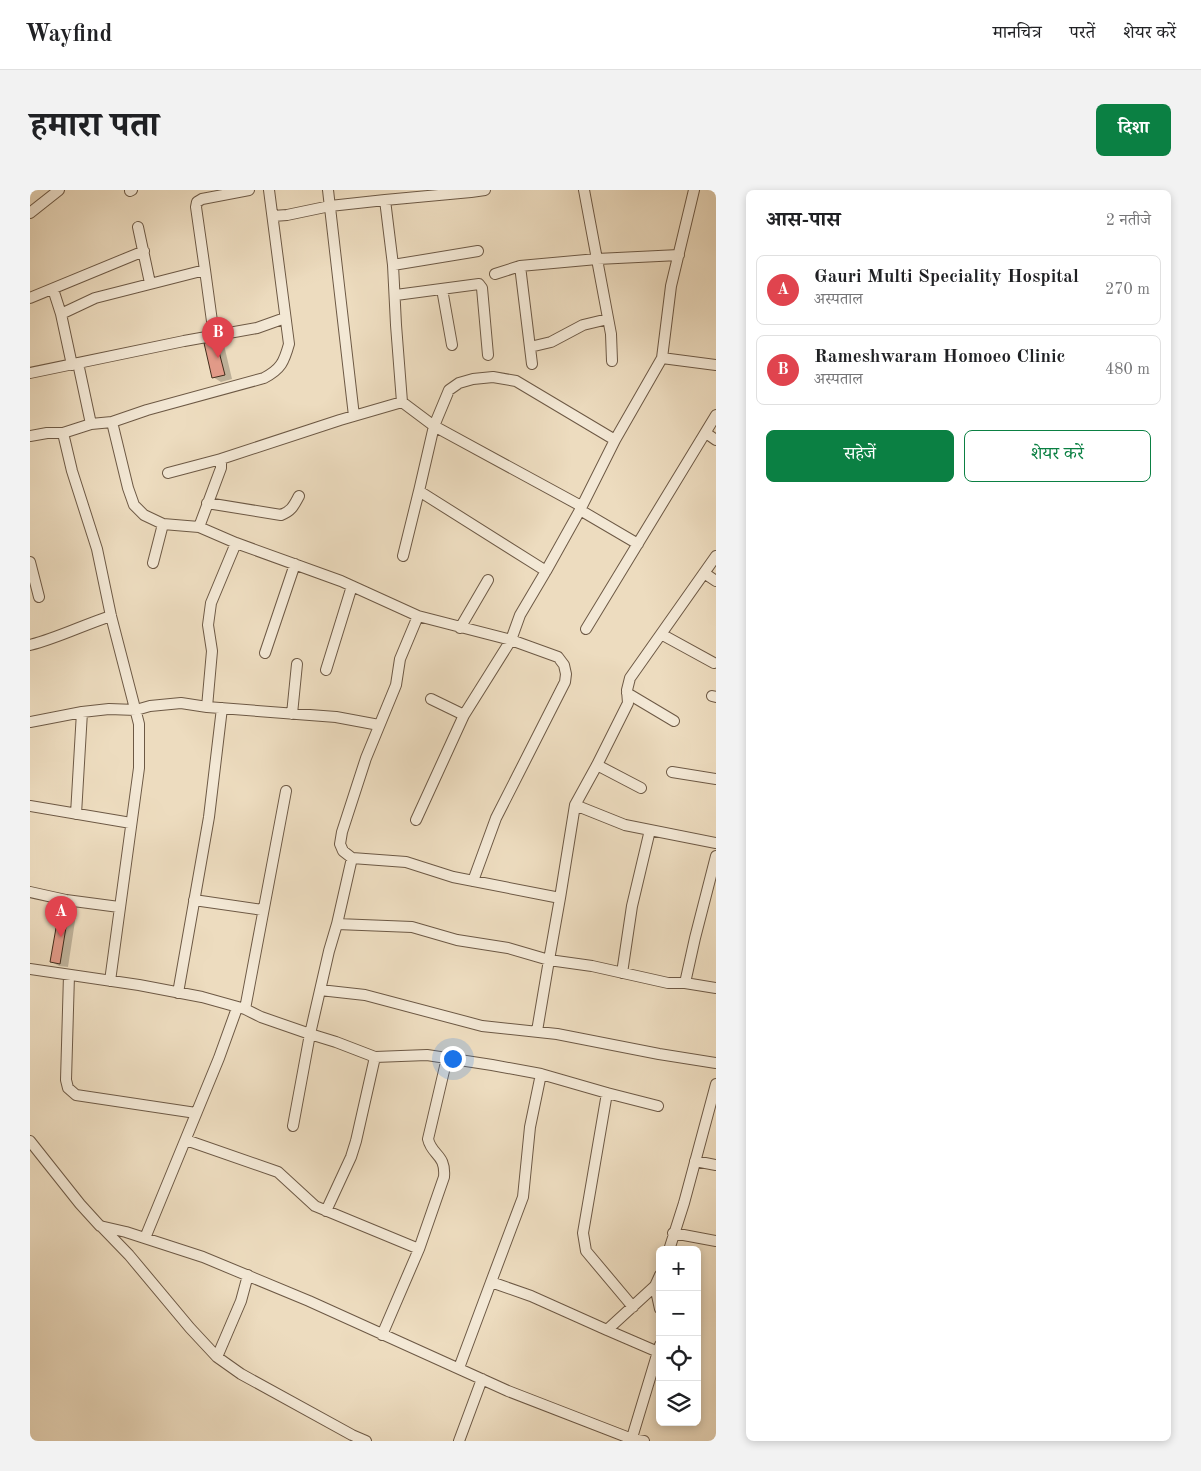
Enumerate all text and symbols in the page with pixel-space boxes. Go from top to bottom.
text: Wayfind [25,23,112,47]
text: मानचित्र [993,24,1042,42]
text: परतें [1070,24,1095,42]
text: शेयर करें [1123,24,1176,42]
button: दिशा [1096,104,1171,156]
text: हमारा पता [30,109,159,144]
text: आस-पास [766,210,841,231]
text: 2 नतीजे [1106,213,1151,229]
text: Gauri Multi Speciality Hospital [814,268,1079,287]
text: A [777,282,789,298]
text: 270 m [1105,282,1150,298]
text: अस्पताल [814,292,863,308]
pin: B [202,317,234,358]
text: Rameshwaram Homoeo Clinic [814,348,1066,367]
text: B [777,362,789,378]
text: 480 m [1105,362,1150,378]
text: अस्पताल [814,372,863,388]
button: सहेजें [766,430,954,482]
button: शेयर करें [964,430,1151,482]
pin: A [45,896,77,937]
your location [440,1046,466,1072]
map controls [656,1246,701,1426]
button: + [656,1246,701,1291]
button: − [656,1291,701,1336]
button: locate [656,1336,701,1381]
button: layers [656,1381,701,1426]

